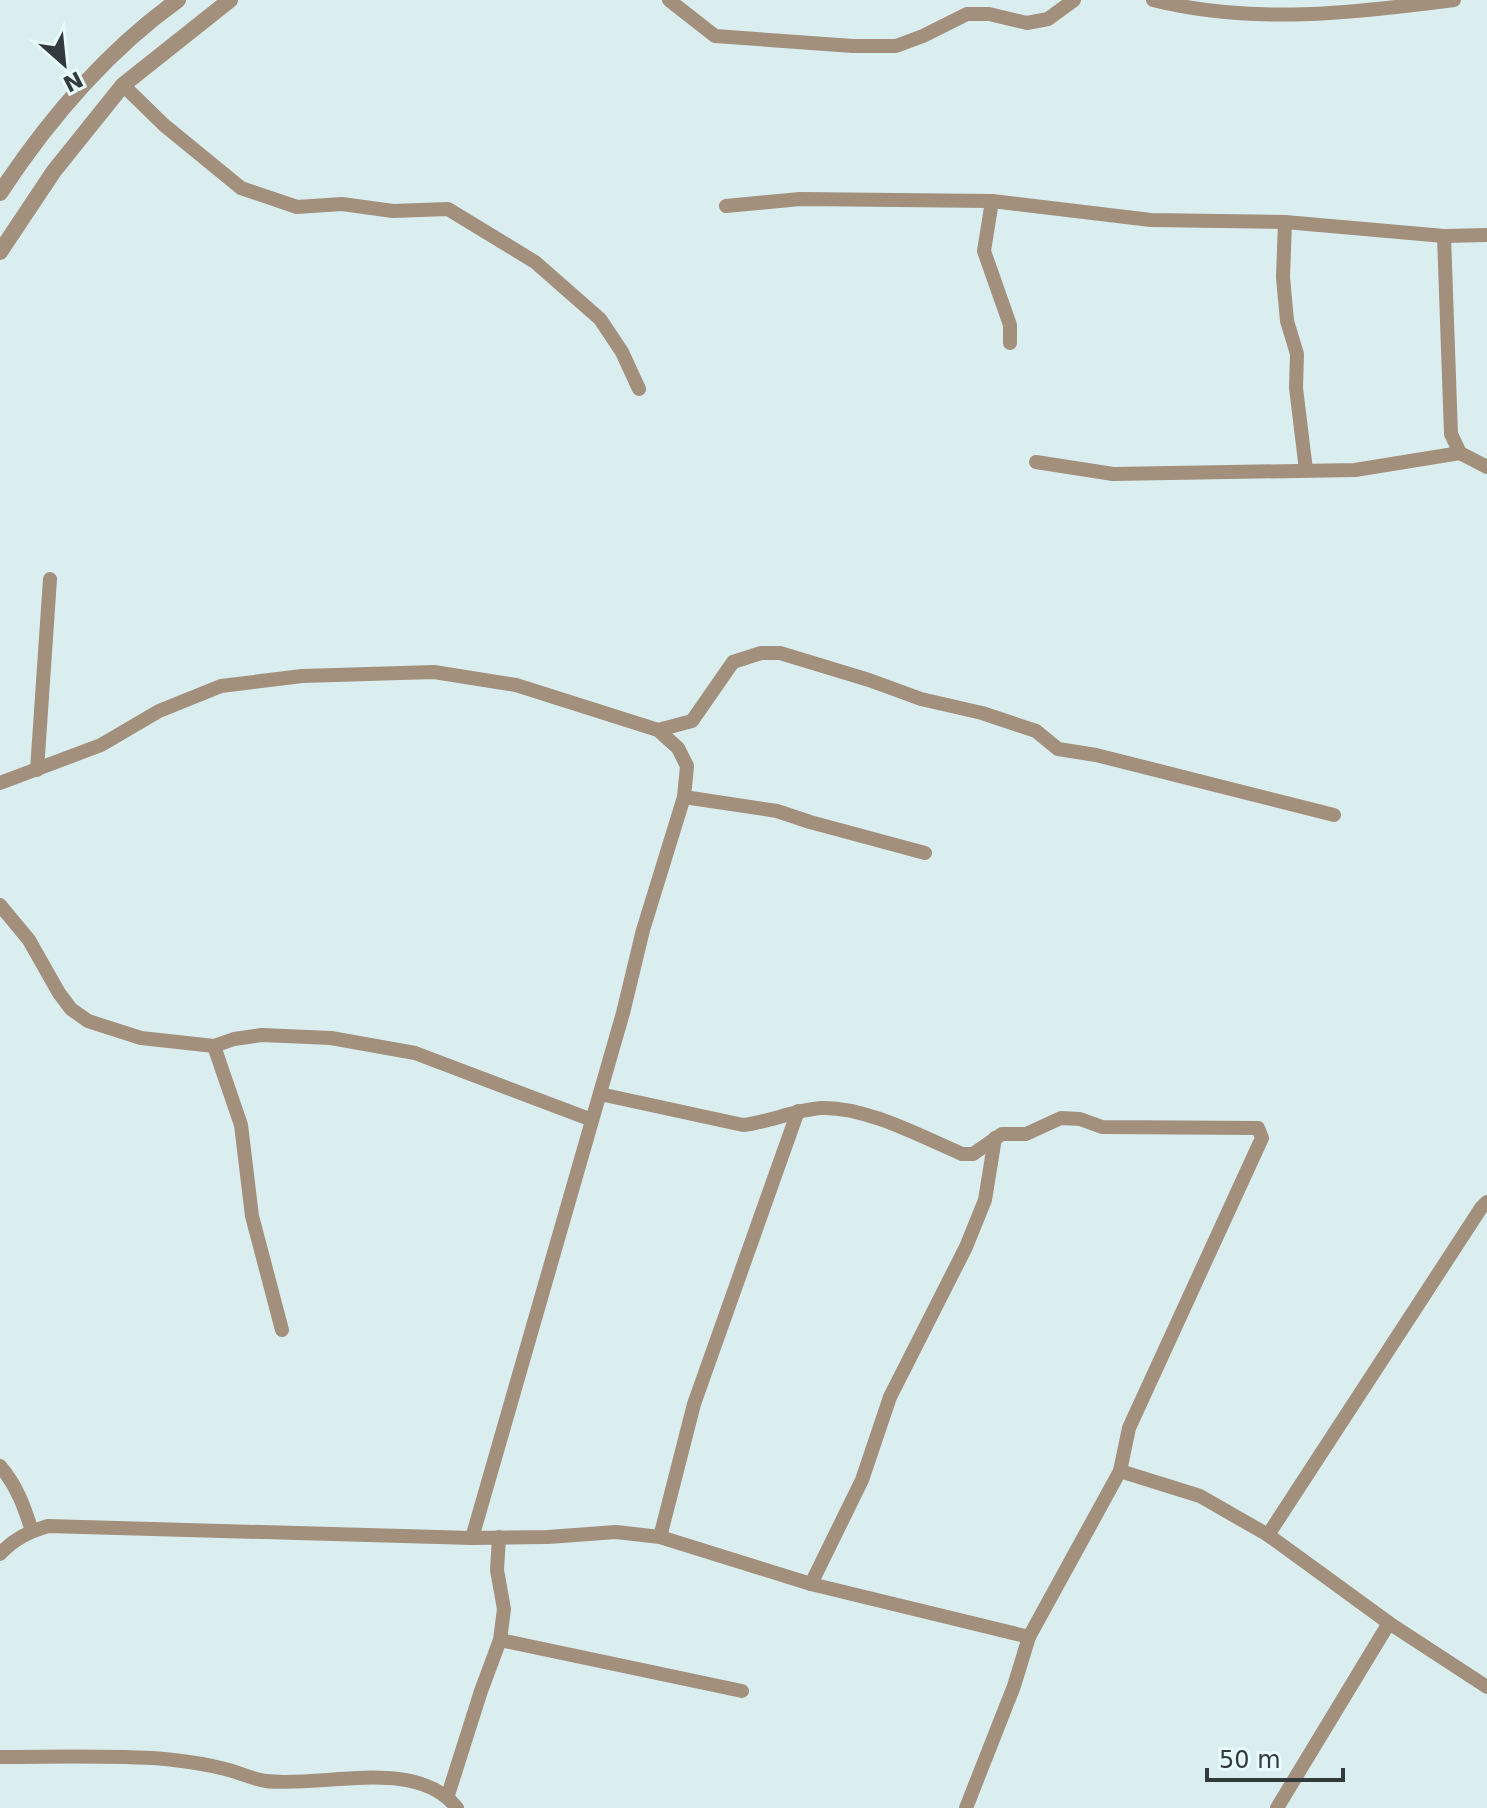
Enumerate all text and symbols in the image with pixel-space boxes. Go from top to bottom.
north arrow [24,24,104,104]
text: N [59,66,87,97]
scale bar [1207,1732,1343,1782]
text: 50 m [1219,1746,1281,1774]

